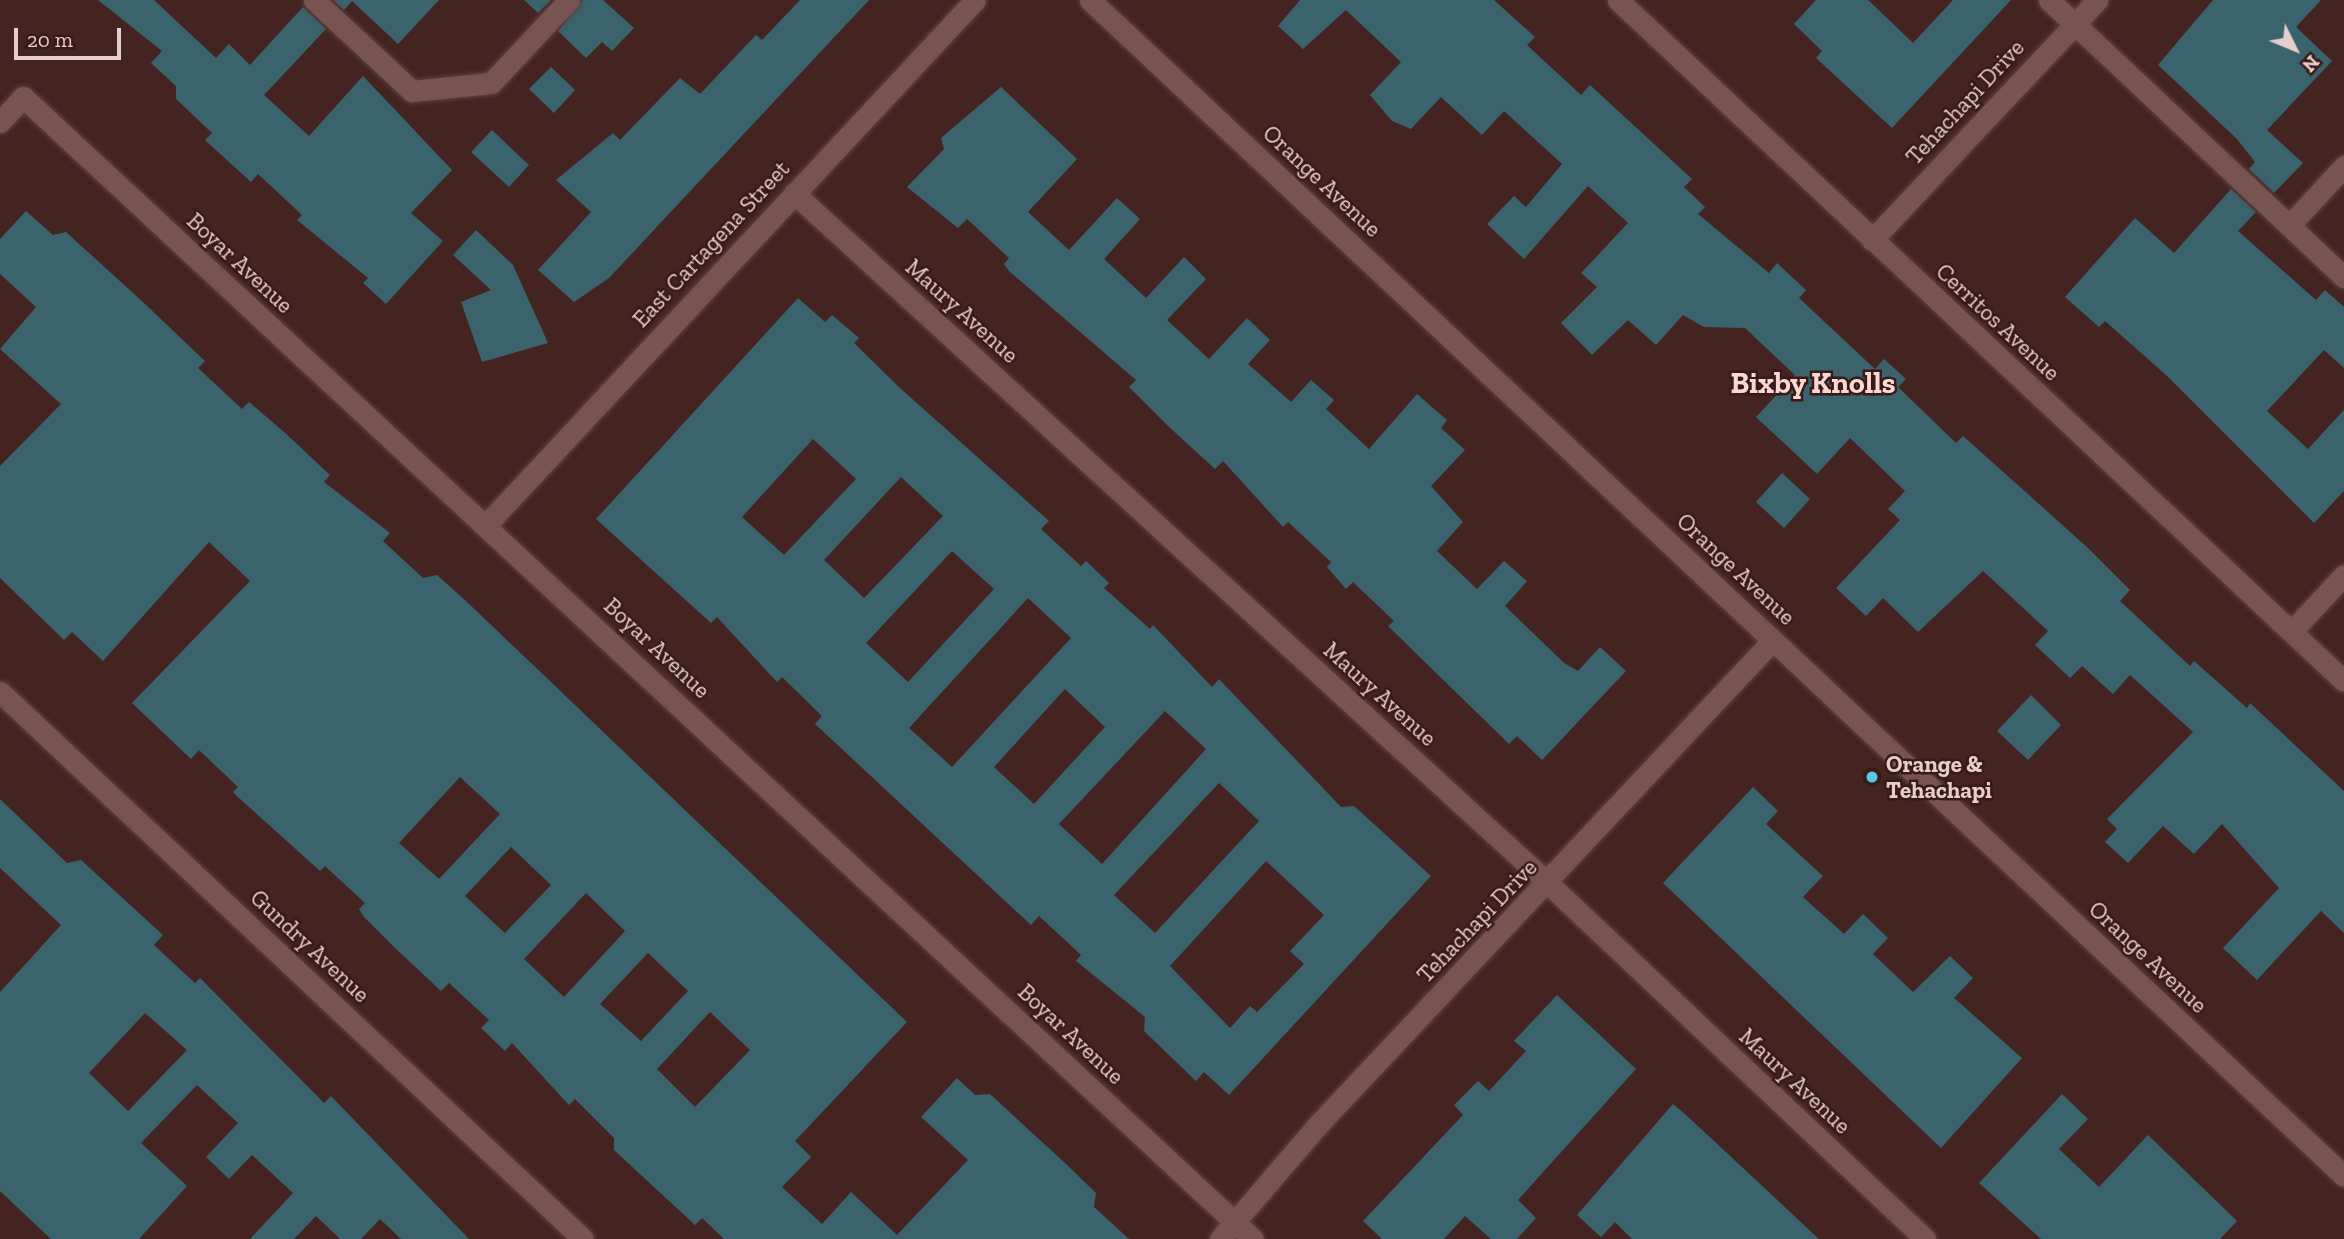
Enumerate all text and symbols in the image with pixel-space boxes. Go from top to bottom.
scale bar [18,14,124,58]
north arrow [2260,14,2330,84]
text: 20 m [27,27,73,52]
street label: Tehachapi Drive [1900,34,2030,170]
text: N [2297,51,2324,77]
street label: Orange Avenue [1257,119,1387,243]
street label: East Cartagena Street [627,155,795,333]
street label: Boyar Avenue [181,207,299,319]
street label: Maury Avenue [899,253,1025,369]
street label: Cerritos Avenue [1930,257,2066,387]
district label: Bixby Knolls [1730,365,1896,401]
street label: Orange Avenue [1671,507,1801,631]
street label: Boyar Avenue [598,592,716,704]
street label: Maury Avenue [1317,636,1443,752]
place label: Orange & Tehachapi [1886,750,1992,804]
marker: Orange & Tehachapi [1864,769,1880,785]
street label: Tehachapi Drive [1411,854,1543,988]
street label: Gundry Avenue [244,883,376,1009]
street label: Orange Avenue [2083,895,2213,1019]
street label: Boyar Avenue [1012,978,1130,1090]
street label: Maury Avenue [1733,1022,1857,1140]

